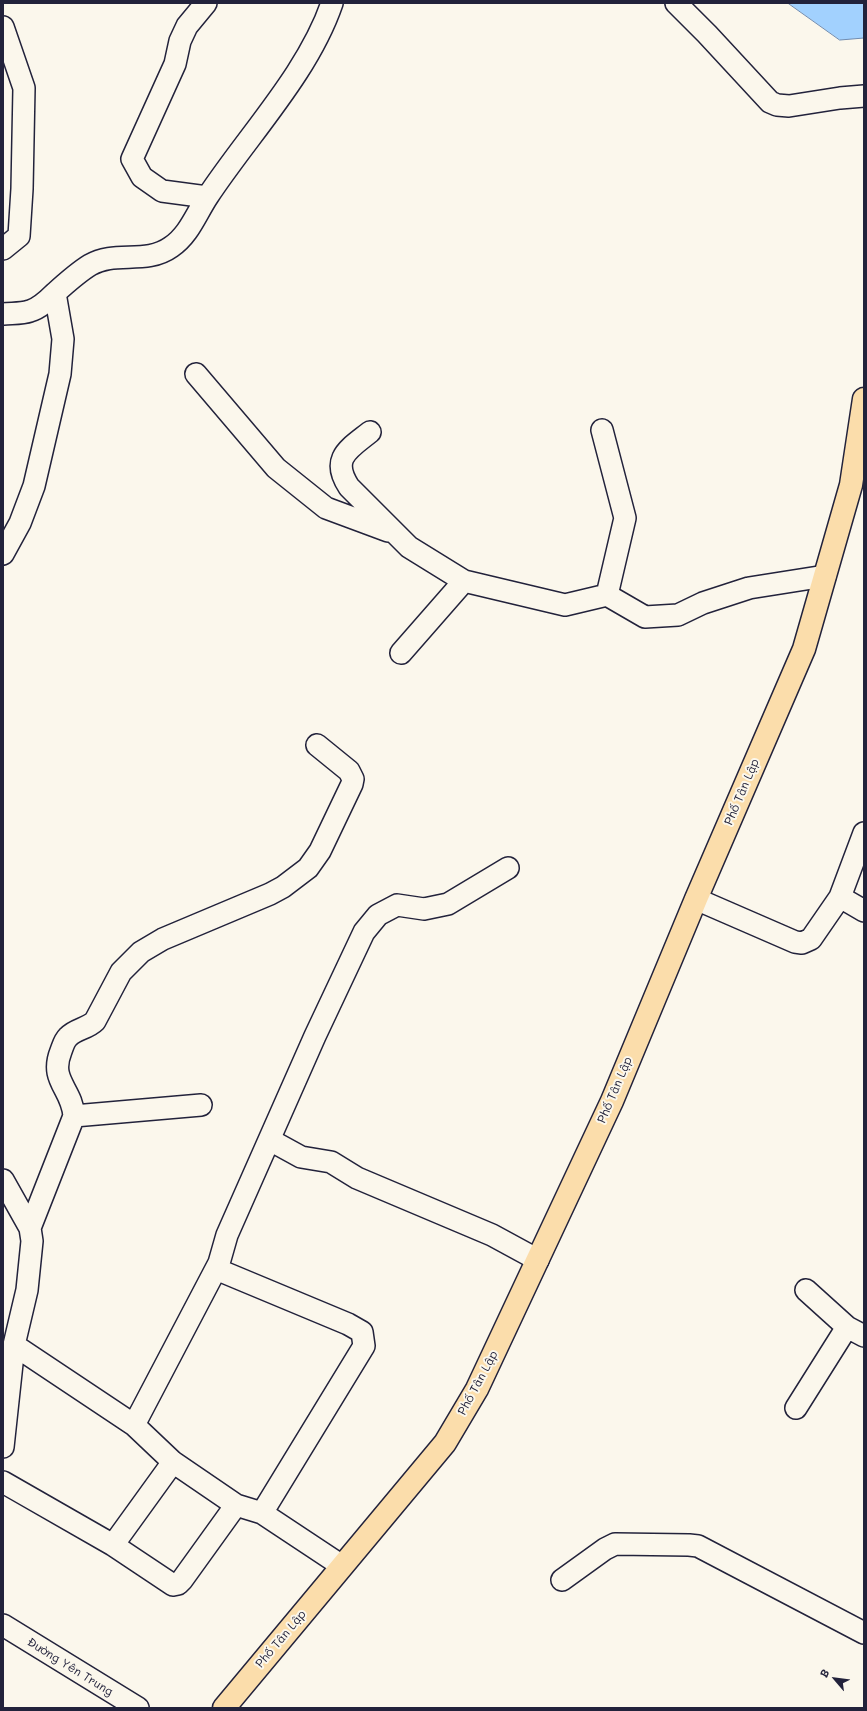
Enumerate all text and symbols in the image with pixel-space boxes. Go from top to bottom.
street label: Phố Tân Lập [722,757,762,827]
street label: Phố Tân Lập [595,1055,635,1125]
street label: Phố Tân Lập [455,1348,501,1418]
street label: Phố Tân Lập [253,1607,309,1671]
street label: Đường Yên Trung [24,1635,116,1699]
north arrow [815,1659,855,1699]
text: B [816,1666,832,1680]

